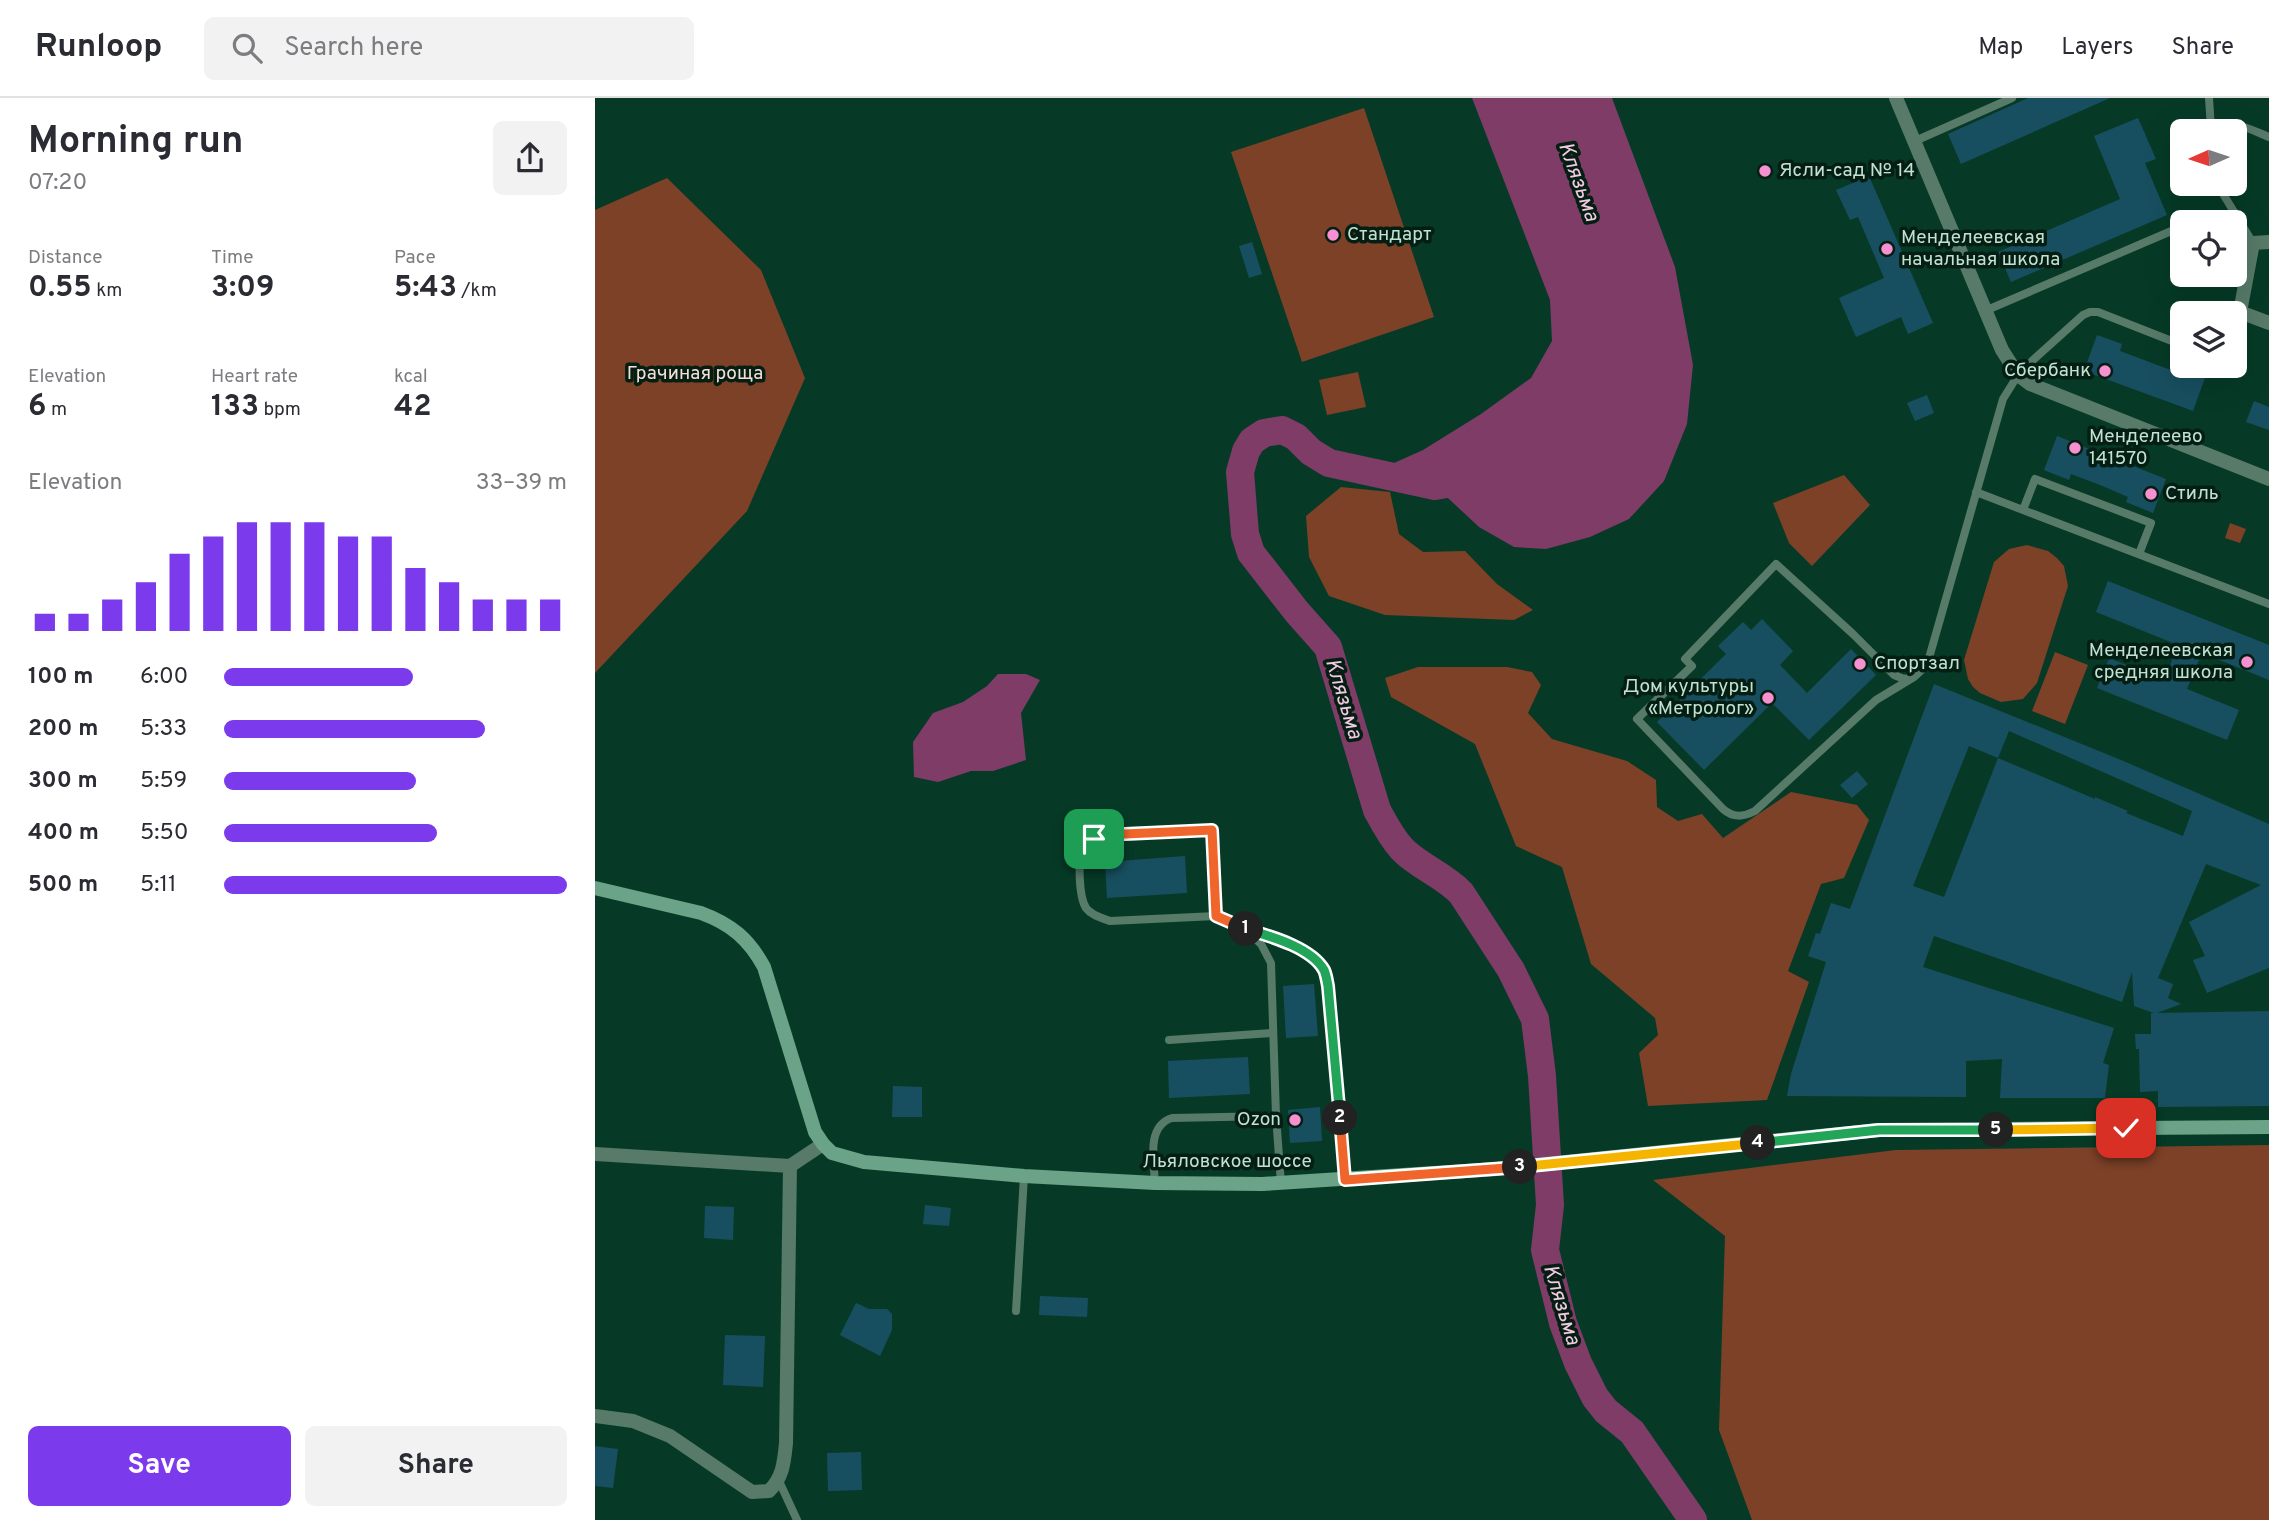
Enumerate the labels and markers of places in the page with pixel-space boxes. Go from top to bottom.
place label: Ясли-сад № 14 [1779,159,1915,183]
marker: Ясли-сад № 14 [1757,163,1773,179]
place label: Стандарт [1347,223,1432,247]
place label: Менделеевская начальная школа [1901,226,2060,272]
marker: Стандарт [1325,227,1341,243]
marker: Менделеевская начальная школа [1879,241,1895,257]
place label: Сбербанк [2004,359,2091,383]
marker: Сбербанк [2097,363,2113,379]
place label: Менделеево 141570 [2089,425,2203,471]
marker: Менделеево 141570 [2067,440,2083,456]
place label: Стиль [2165,482,2219,506]
marker: Стиль [2143,486,2159,502]
place label: Менделеевская средняя школа [2089,639,2233,685]
place label: Спортзал [1874,652,1960,676]
marker: Менделеевская средняя школа [2239,654,2255,670]
marker: Спортзал [1852,656,1868,672]
place label: Дом культуры «Метролог» [1623,675,1754,721]
marker: Дом культуры «Метролог» [1760,690,1776,706]
pin [1064,809,1124,869]
pin: 1 [1229,912,1263,946]
pin [2096,1098,2156,1158]
pin: 2 [1323,1100,1357,1136]
place label: Ozon [1237,1108,1281,1132]
marker: Ozon [1287,1112,1303,1128]
pin: 5 [1979,1112,2013,1148]
pin: 4 [1741,1126,1775,1160]
pin: 3 [1503,1150,1537,1184]

